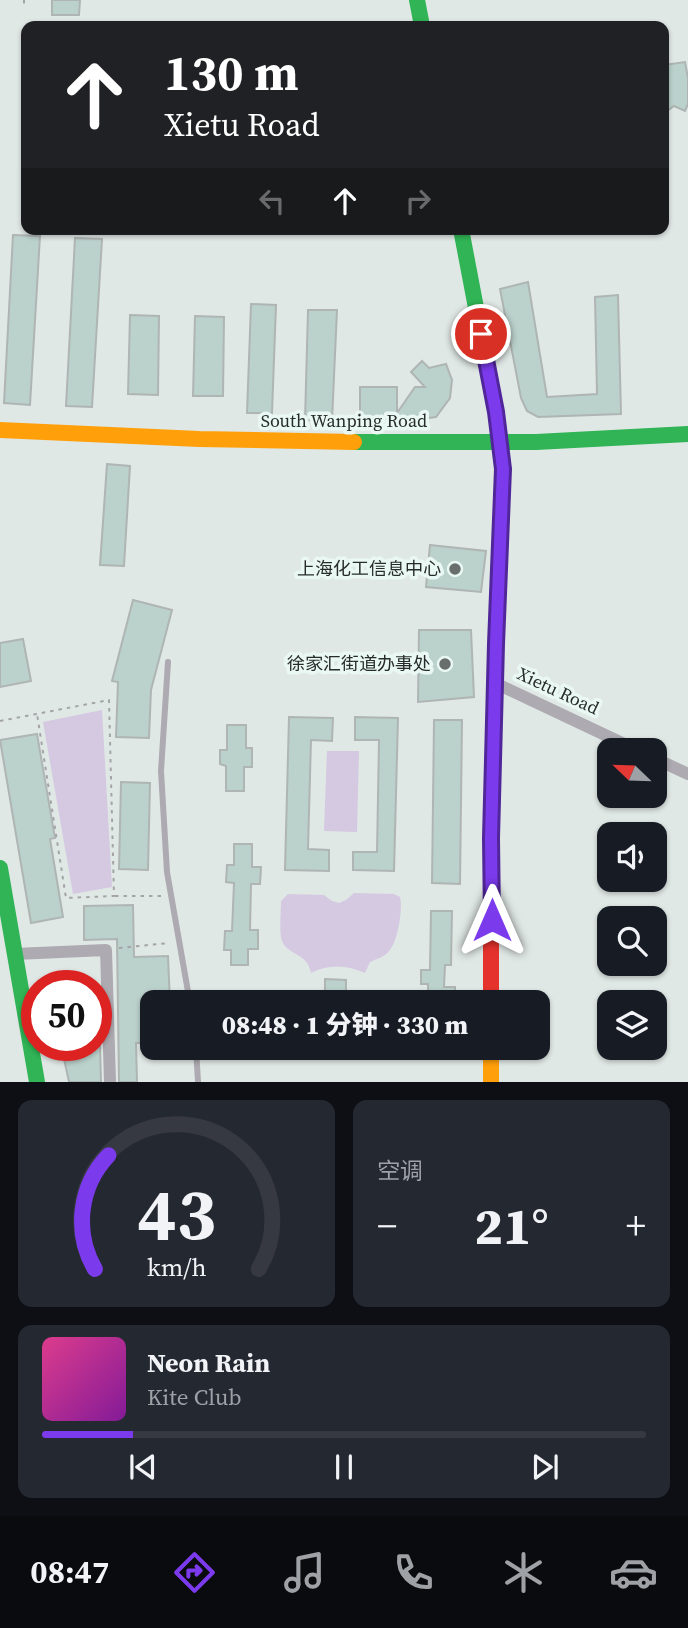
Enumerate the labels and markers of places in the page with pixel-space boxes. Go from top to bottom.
pin [451,304,511,364]
place label: 上海化工信息中心 [297,556,441,581]
marker: 上海化工信息中心 [447,561,463,577]
place label: 徐家汇街道办事处 [287,651,431,676]
marker: 徐家汇街道办事处 [437,656,453,672]

